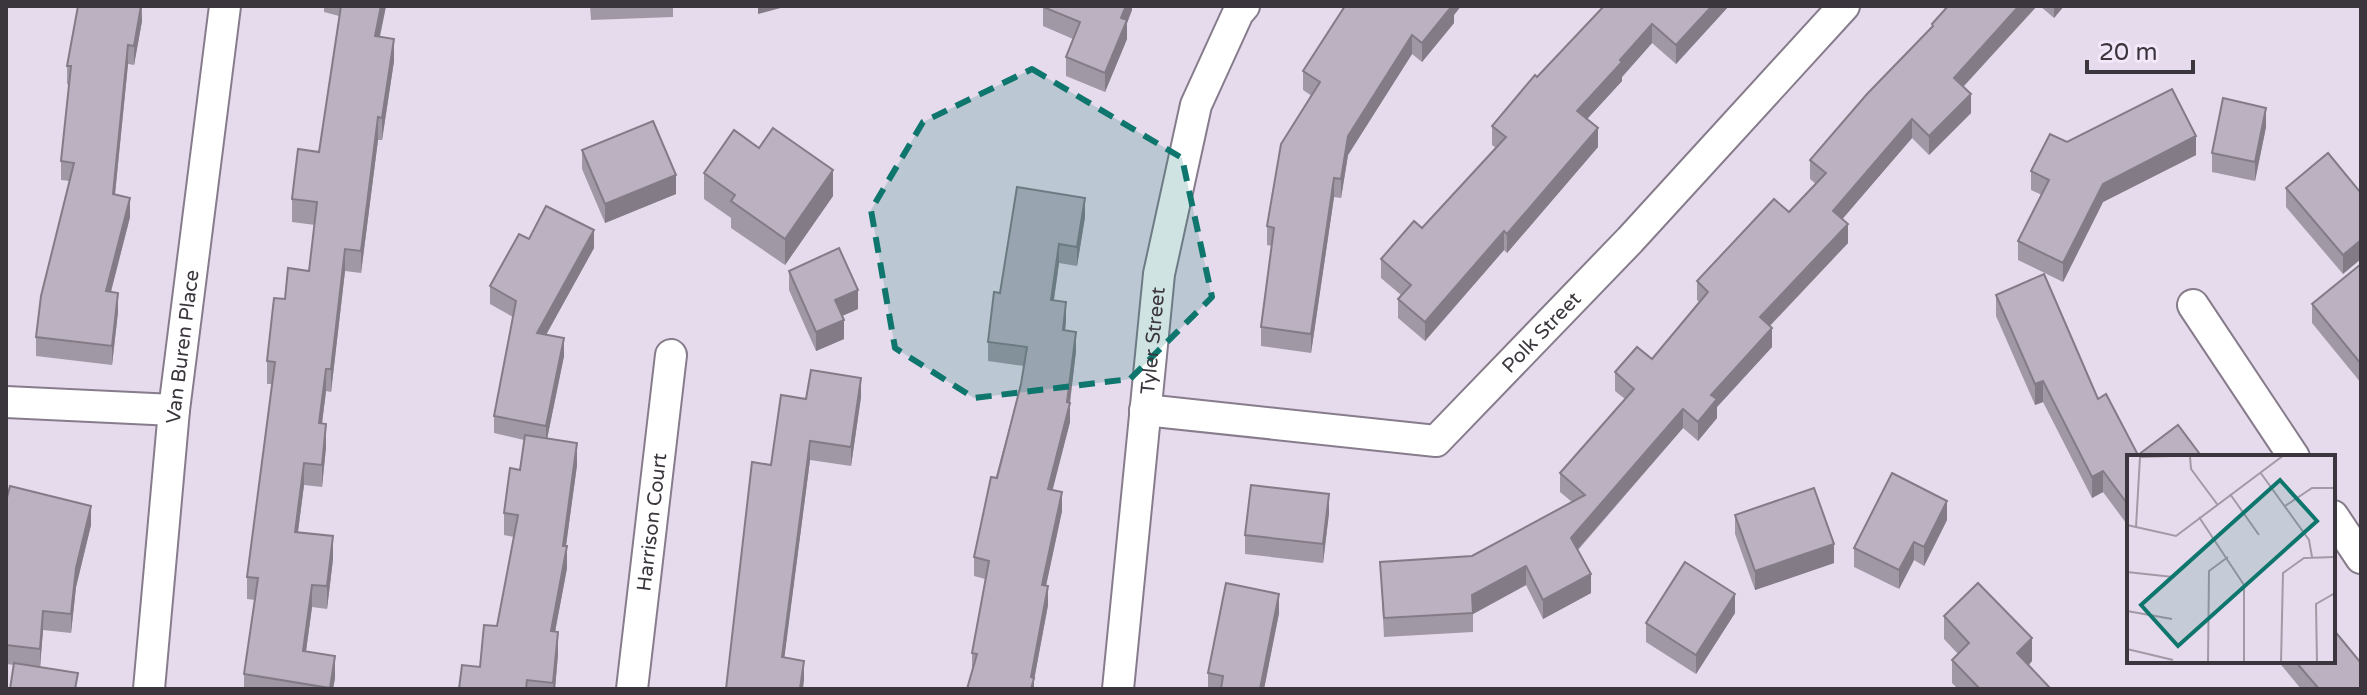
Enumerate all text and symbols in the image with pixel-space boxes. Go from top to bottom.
scale bar [2087,24,2193,74]
text: 20 m [2099,38,2157,67]
street label: Van Buren Place [162,268,205,425]
street label: Tyler Street [1136,286,1171,396]
street label: Polk Street [1497,287,1587,378]
street label: Harrison Court [632,451,673,593]
inset map [2127,455,2335,663]

